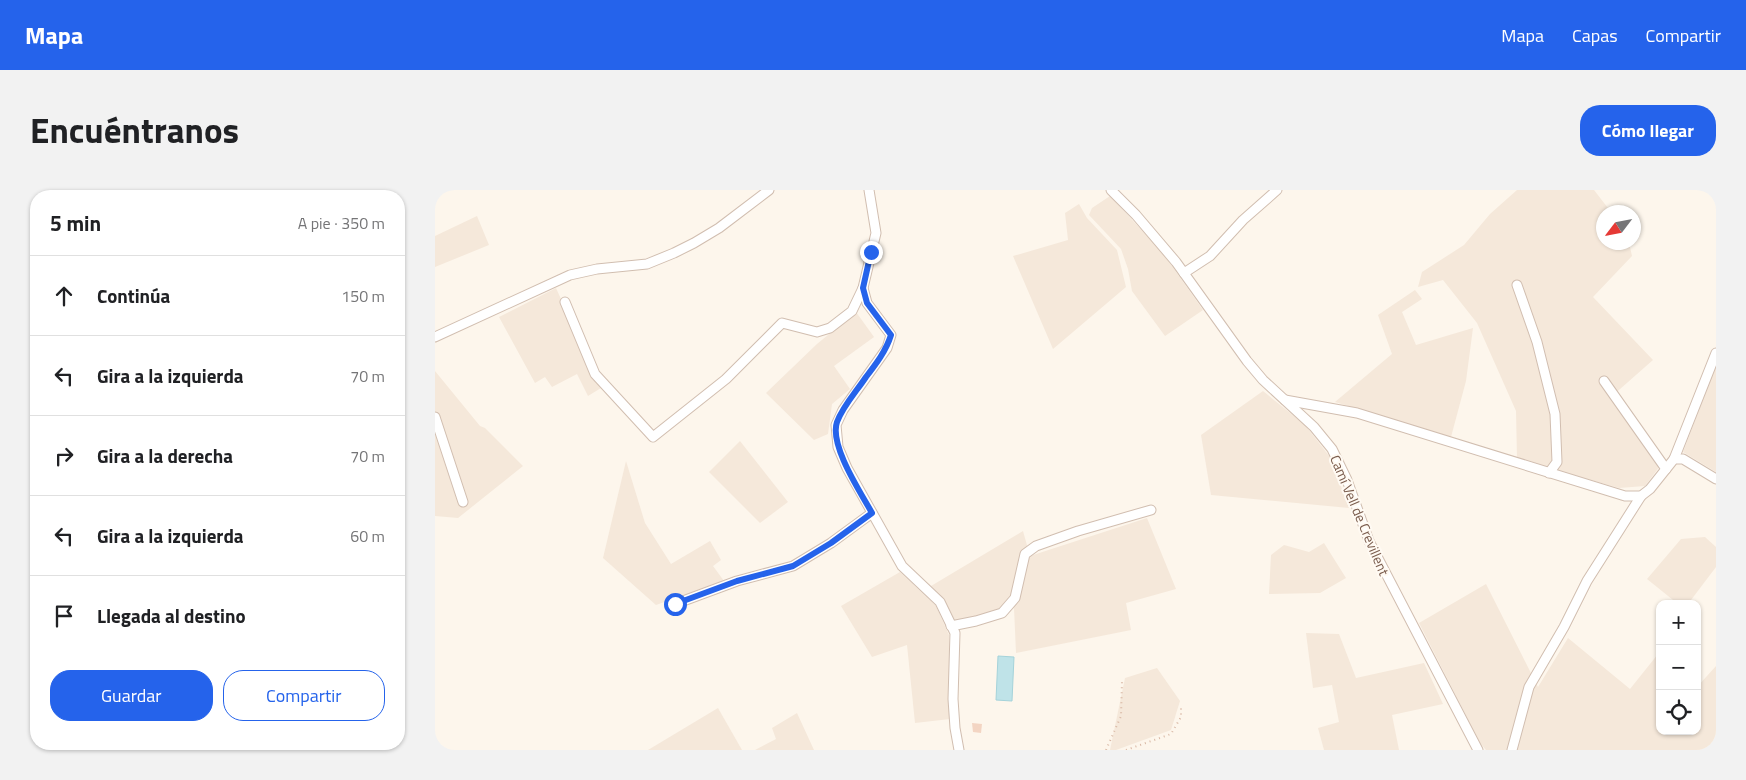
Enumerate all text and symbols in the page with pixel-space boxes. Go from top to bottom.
text: Mapa [25,17,83,53]
text: Mapa [1501,22,1544,49]
text: Capas [1572,22,1618,49]
text: Compartir [1646,22,1721,49]
text: Encuéntranos [30,103,239,157]
button: Cómo llegar [1580,105,1716,156]
north arrow [1596,205,1641,250]
text: 5 min [50,207,101,239]
text: A pie · 350 m [298,211,385,235]
route end [860,241,883,264]
text: Continúa [97,281,170,310]
icon: ahead [50,282,78,310]
text: 150 m [341,284,385,308]
text: Gira a la izquierda [97,361,244,390]
icon: left [50,362,78,390]
text: 70 m [350,364,385,388]
text: Gira a la derecha [97,441,233,470]
icon: right [50,442,78,470]
text: 70 m [350,444,385,468]
street label: Camí Vell de Crevillent [1325,451,1395,579]
text: Gira a la izquierda [97,521,244,550]
icon: left [50,522,78,550]
text: 60 m [350,524,385,548]
route start [664,593,687,616]
map controls [1656,600,1701,735]
button: + [1656,600,1701,645]
text: Llegada al destino [97,601,246,630]
icon: arrive [50,602,78,630]
button: − [1656,645,1701,690]
button: Guardar [50,670,213,721]
button: Compartir [223,670,385,721]
button: locate [1656,690,1701,735]

